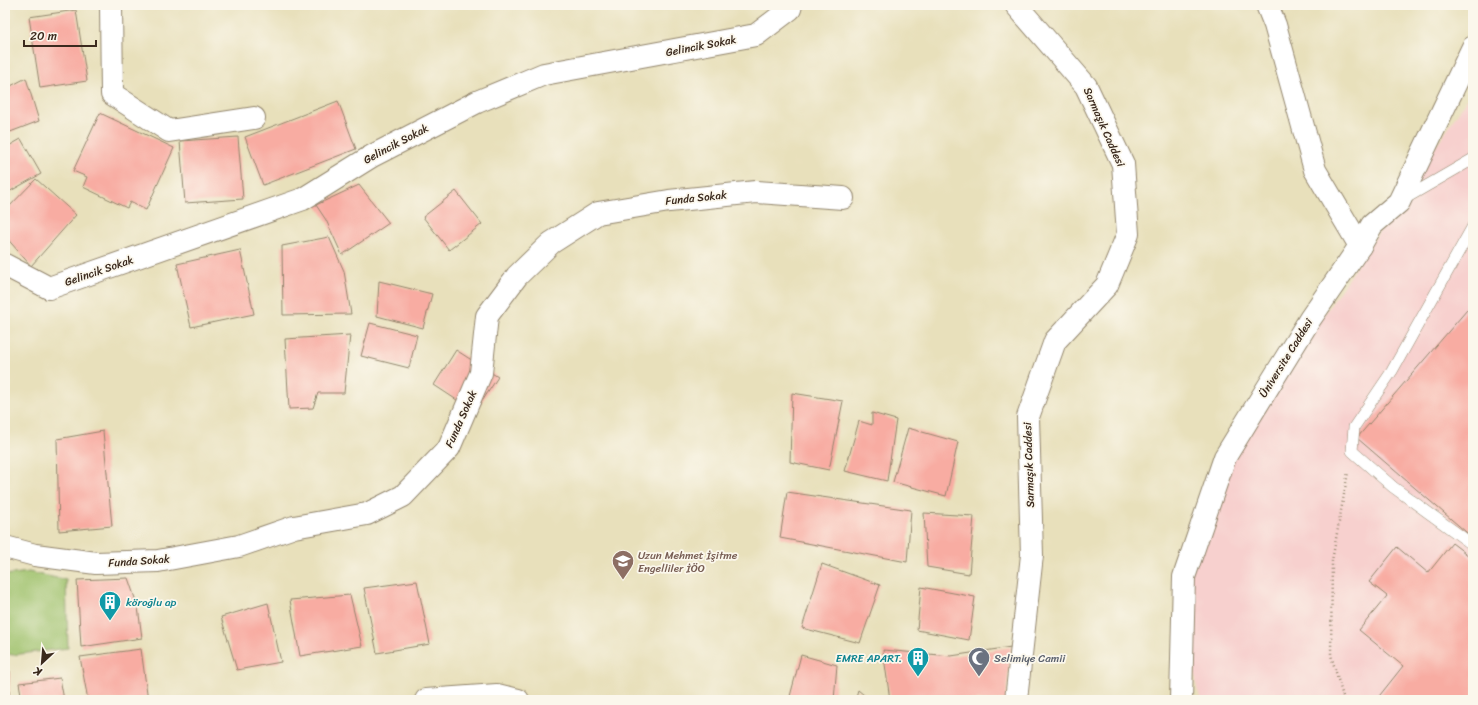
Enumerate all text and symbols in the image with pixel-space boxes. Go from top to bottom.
scale bar [24,22,96,48]
text: 20 m [30,25,57,47]
street label: Gelincik Sokak [664,30,738,62]
street label: Sarmaşık Caddesi [1078,84,1130,171]
street label: Gelincik Sokak [360,119,432,169]
street label: Funda Sokak [664,185,728,211]
street label: Gelincik Sokak [62,250,136,292]
street label: Üniversite Caddesi [1254,314,1318,401]
street label: Funda Sokak [440,387,482,451]
street label: Sarmaşık Caddesi [1018,421,1040,508]
place label: Uzun Mehmet İşitme Engelliler İÖO [638,546,738,578]
school or university icon: Uzun Mehmet İşitme Engelliler İÖO [610,548,636,581]
street label: Funda Sokak [108,549,171,573]
building icon: köroğlu ap [97,589,123,622]
place label: köroğlu ap [126,593,176,612]
north arrow [22,643,62,683]
building icon: EMRE APART. [905,645,931,678]
mosque icon: Selimiye Camii [966,645,992,678]
place label: EMRE APART. [836,649,902,668]
place label: Selimiye Camii [994,649,1066,668]
text: K [29,661,46,682]

